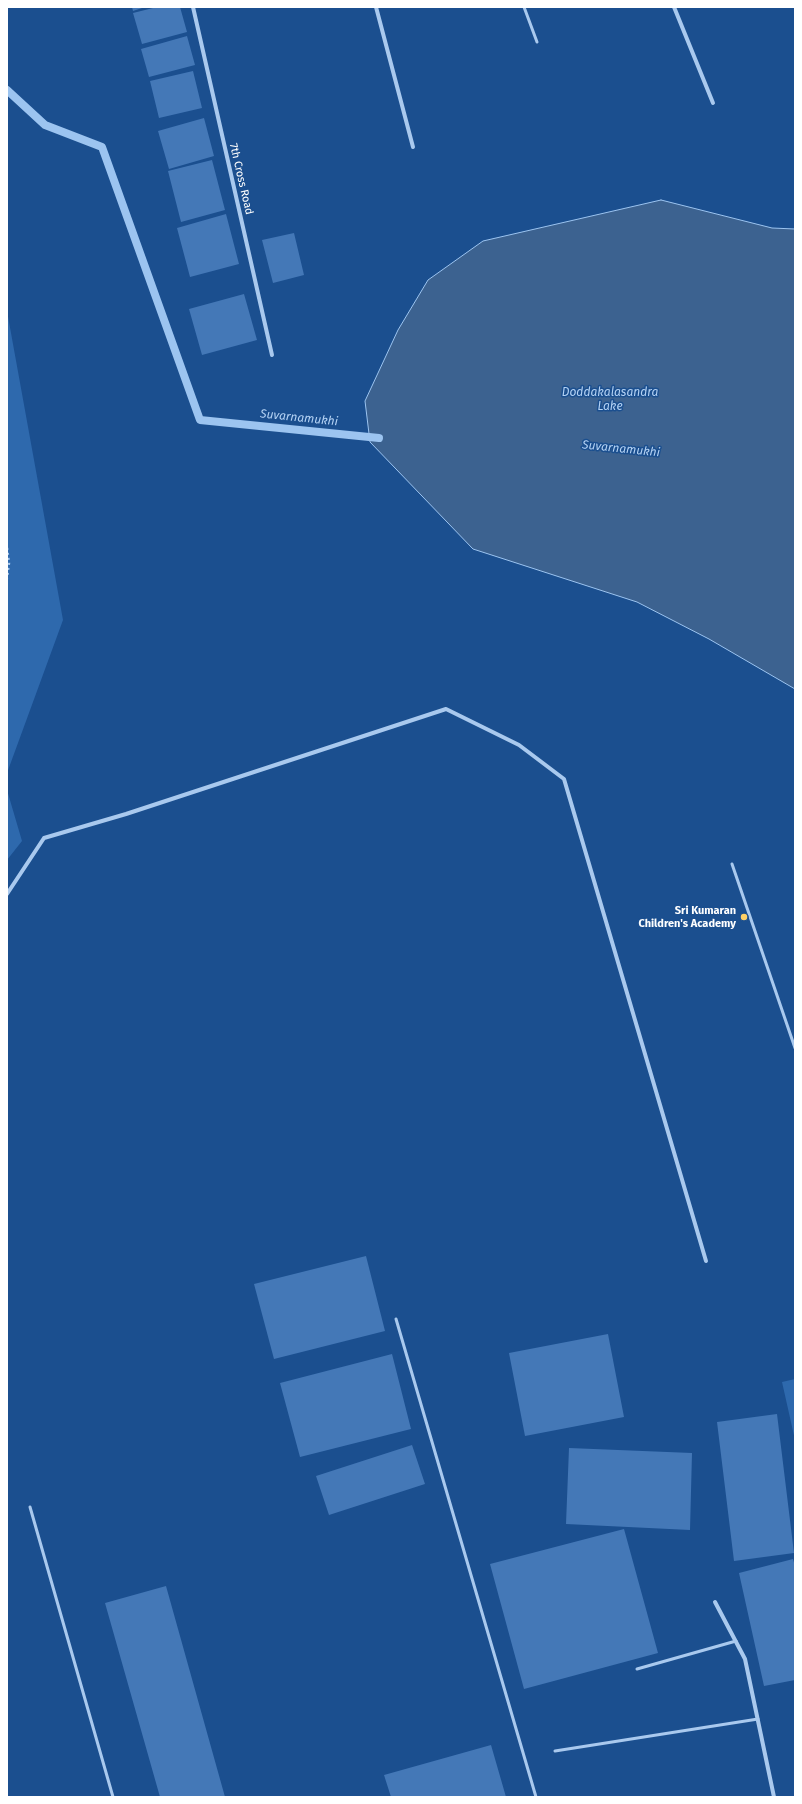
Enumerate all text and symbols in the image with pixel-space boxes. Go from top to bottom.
street label: 7th Cross Road [226,142,256,216]
water label: Doddakalasandra Lake [562,386,658,414]
water label: Suvarnamukhi [259,407,339,429]
water label: Suvarnamukhi [581,438,661,460]
place label: Sri Kumaran Children's Academy [638,904,736,930]
marker: Sri Kumaran Children's Academy [739,912,749,922]

